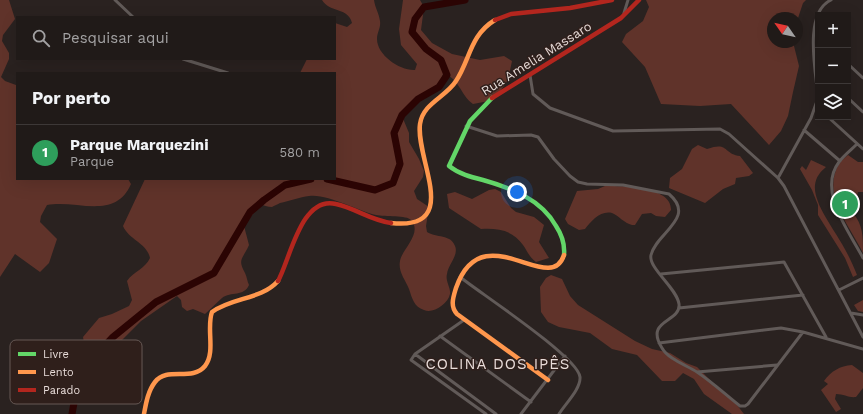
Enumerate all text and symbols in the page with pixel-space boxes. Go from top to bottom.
north arrow [767,12,803,48]
map controls [815,12,851,120]
button: + [815,12,851,48]
search box [16,16,336,60]
street label: Rua Amelia Massaro [478,18,594,98]
icon: search [30,27,52,49]
text: Pesquisar aqui [62,29,169,47]
button: − [815,48,851,84]
button: layers [815,84,851,120]
text: Por perto [32,88,110,108]
text: Parque Marquezini [70,136,209,154]
text: 1 [42,145,48,160]
text: 580 m [280,145,320,160]
text: Parque [70,154,114,169]
your location [507,182,527,202]
pin: 1 [832,189,858,219]
legend [10,340,142,404]
text: Livre [43,348,69,361]
district label: COLINA DOS IPÊS [426,355,570,373]
text: Lento [43,366,74,379]
text: Parado [43,384,80,397]

